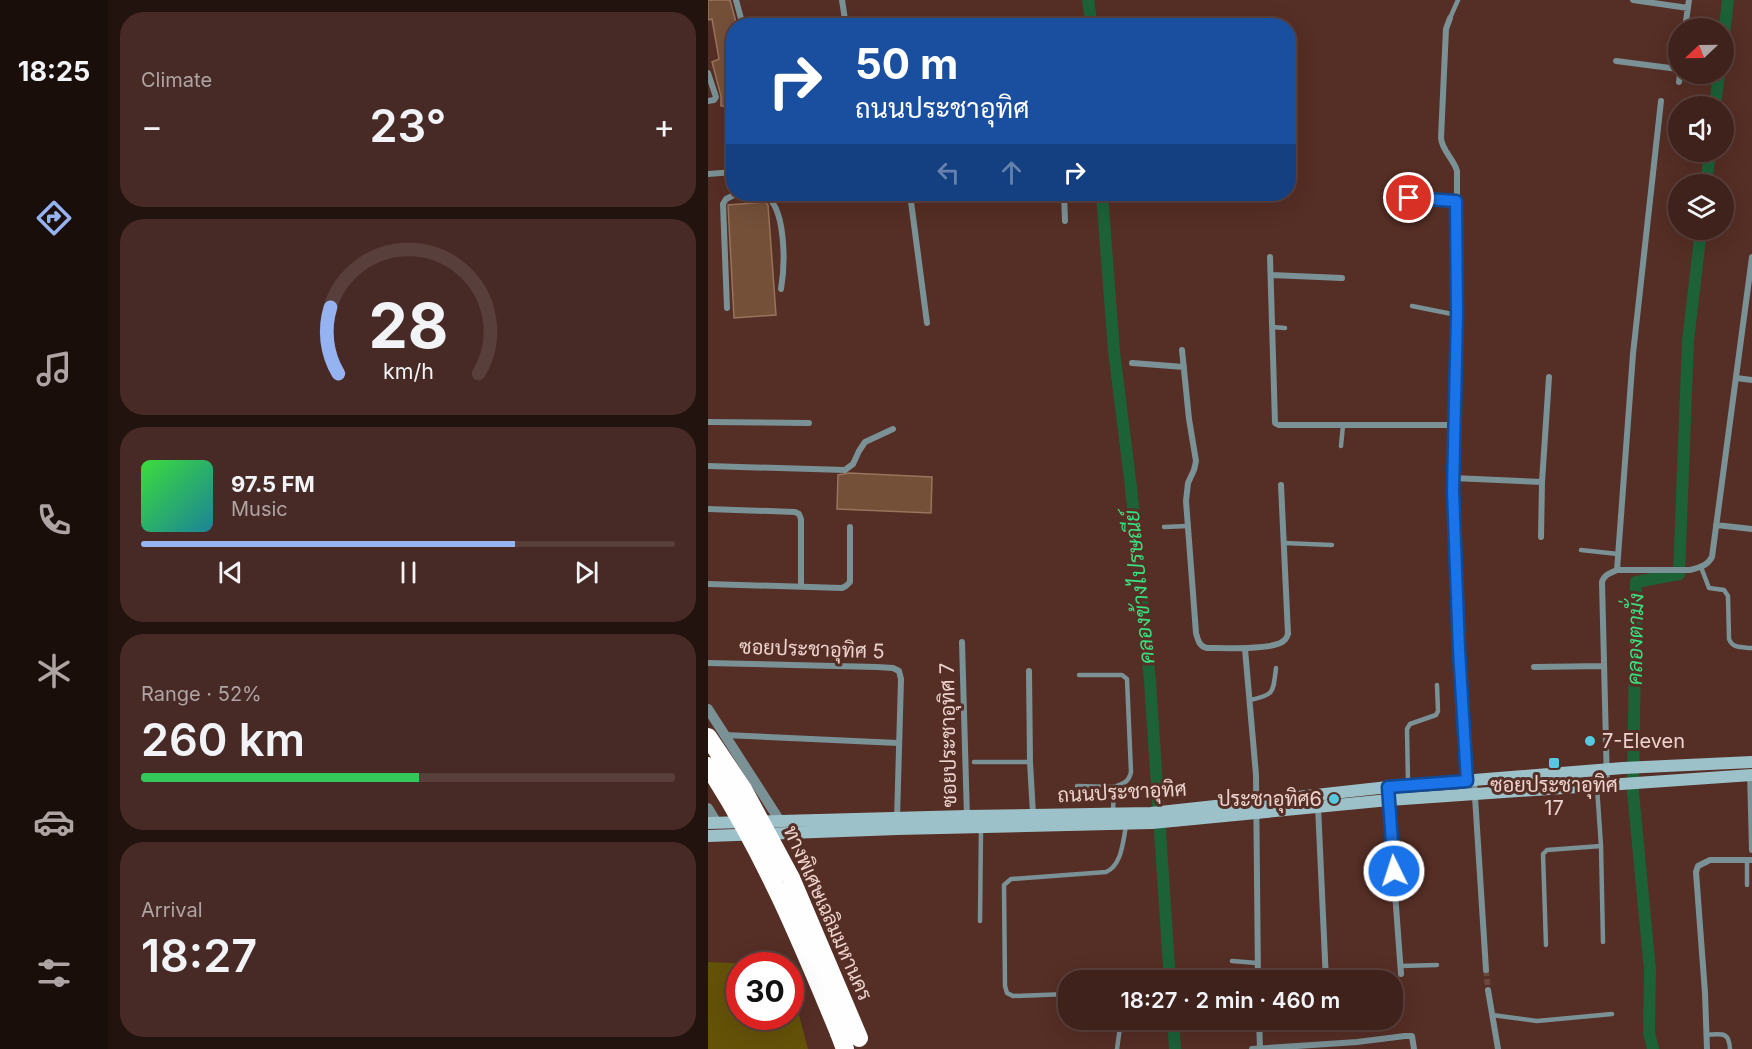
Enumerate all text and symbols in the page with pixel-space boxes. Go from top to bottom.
north arrow [1668,18,1734,84]
map controls [1668,18,1734,240]
text: 50 m [855,38,958,89]
icon: right [756,42,834,120]
text: 18:25 [18,55,90,88]
text: Climate [141,68,212,92]
text: ถนนประชาอุทิศ [855,92,1030,125]
button: sound [1668,96,1734,162]
text: 23° [370,98,446,153]
text: − [141,106,163,146]
text: + [653,106,675,146]
icon: left [932,156,965,189]
icon: ahead [995,156,1028,189]
icon: right [1058,156,1091,189]
pin [1383,172,1434,223]
button: layers [1668,174,1734,240]
icon: arrive [1392,181,1425,214]
icon: directions [33,197,75,239]
text: 28 [368,288,448,363]
icon: music [33,348,75,390]
text: km/h [383,359,433,385]
text: 97.5 FM [231,471,315,497]
text: Music [231,497,288,521]
icon: phone [33,499,75,541]
water label: คลองข้างไปรษณีย์ [1117,506,1160,665]
icon: previous [214,556,247,589]
icon: pause [392,556,425,589]
icon: next [570,556,603,589]
water label: คลองตามั่ง [1615,593,1648,685]
street label: ซอยประชาอุทิศ 5 [739,634,885,666]
icon: climate [33,650,75,692]
street label: ซอยประชาอุทิศ 7 [935,662,963,808]
text: Range · 52% [141,682,262,706]
text: 260 km [141,712,305,767]
place label: 7-Eleven [1602,729,1685,753]
marker: 7-Eleven [1583,734,1597,748]
marker: ซอยประชาอุทิศ 17 [1547,756,1561,770]
place label: ซอยประชาอุทิศ 17 [1490,773,1618,820]
street label: ถนนประชาอุทิศ [1057,777,1187,809]
place label: ประชาอุทิศ6 [1217,787,1322,813]
marker: ประชาอุทิศ6 [1327,792,1341,806]
icon: car [33,801,75,843]
street label: ทางพิเศษเฉลิมมหานคร [779,822,877,1004]
position arrow [1362,839,1426,903]
text: Arrival [141,898,203,922]
text: 18:27 [141,928,257,983]
icon: filters [33,952,75,994]
speed limit sign: 30 [726,952,804,1030]
text: 18:27 · 2 min · 460 m [1121,987,1340,1013]

